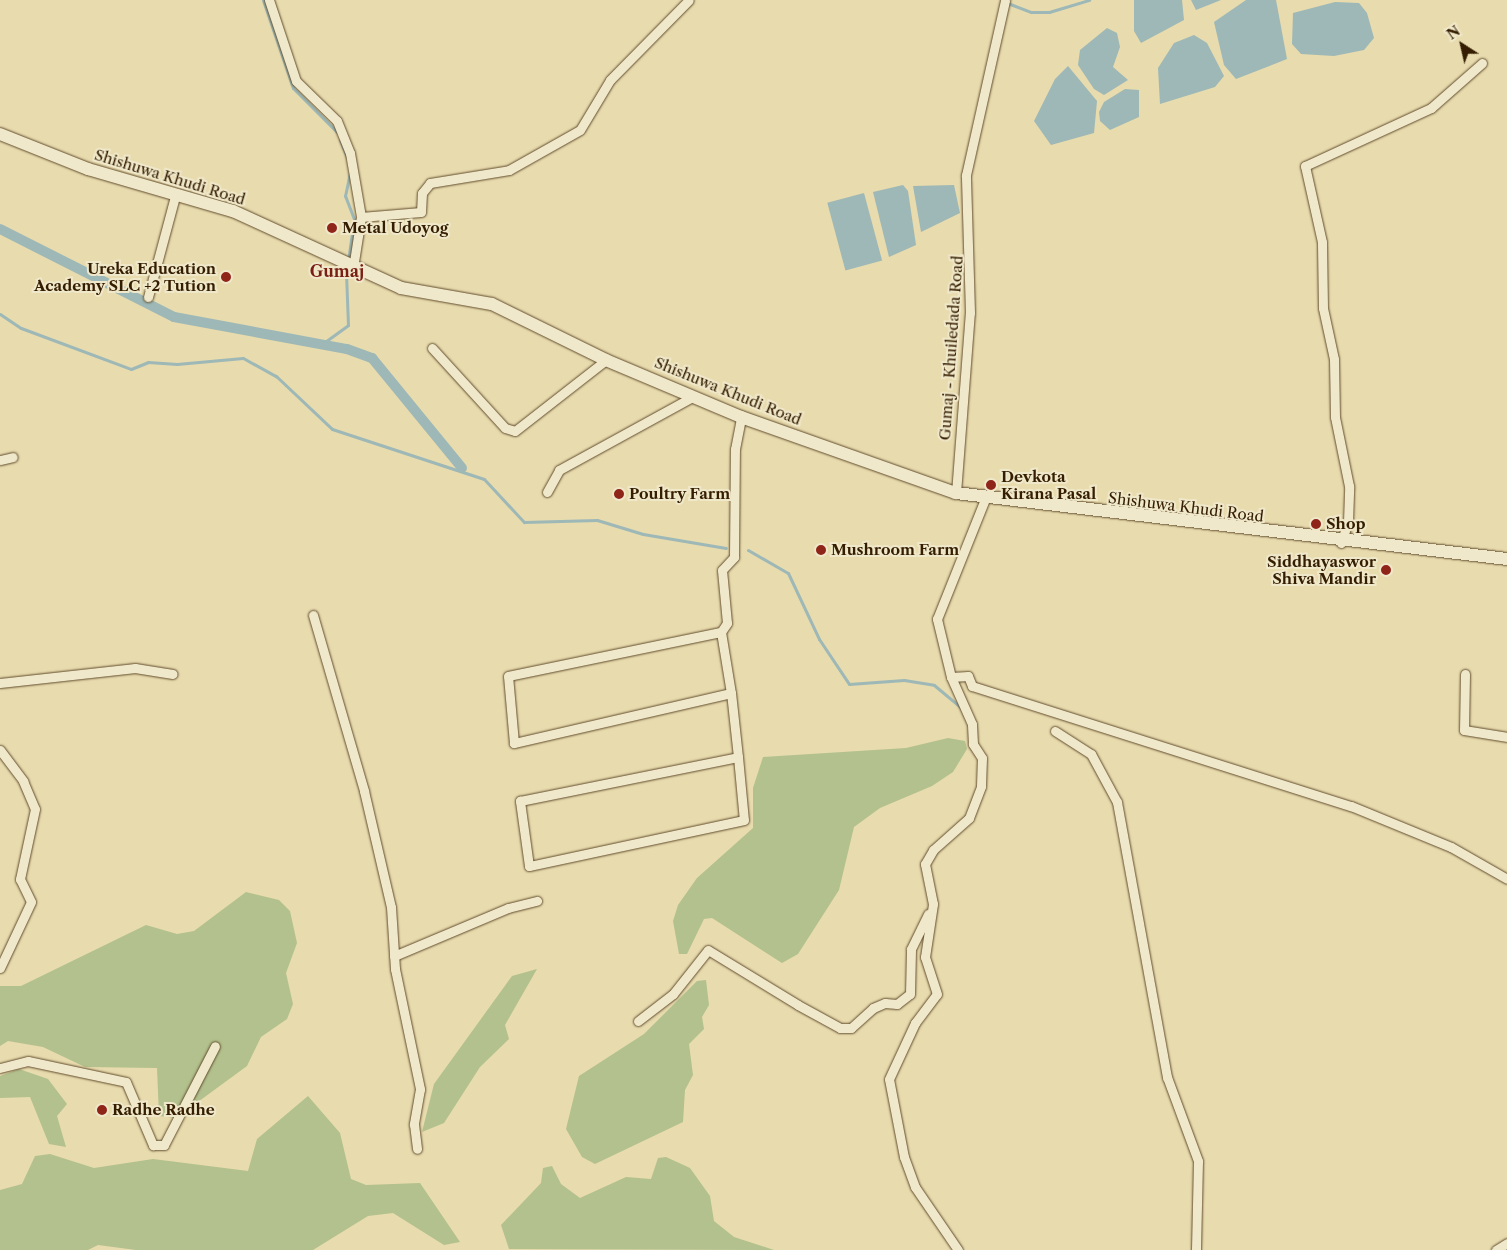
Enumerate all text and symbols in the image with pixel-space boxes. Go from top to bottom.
north arrow [1437,20,1487,70]
text: N [1443,22,1464,44]
street label: Shishuwa Khudi Road [92,145,248,209]
place label: Metal Udoyog [342,219,448,237]
marker: Metal Udoyog [326,222,338,234]
street label: Gumaj - Khuiledada Road [936,255,966,441]
place label: Ureka Education Academy SLC +2 Tution [33,259,216,294]
district label: Gumaj [310,261,364,281]
marker: Ureka Education Academy SLC +2 Tution [220,271,232,283]
street label: Shishuwa Khudi Road [652,353,804,429]
place label: Devkota Kirana Pasal [1001,467,1097,502]
marker: Devkota Kirana Pasal [985,479,997,491]
place label: Poultry Farm [629,485,731,503]
marker: Poultry Farm [613,488,625,500]
street label: Shishuwa Khudi Road [1107,489,1265,525]
place label: Shop [1326,515,1365,533]
marker: Shop [1310,518,1322,530]
place label: Mushroom Farm [831,541,959,559]
marker: Mushroom Farm [815,544,827,556]
place label: Siddhayaswor Shiva Mandir [1267,552,1376,587]
marker: Siddhayaswor Shiva Mandir [1380,564,1392,576]
place label: Radhe Radhe [112,1101,215,1119]
marker: Radhe Radhe [96,1104,108,1116]

